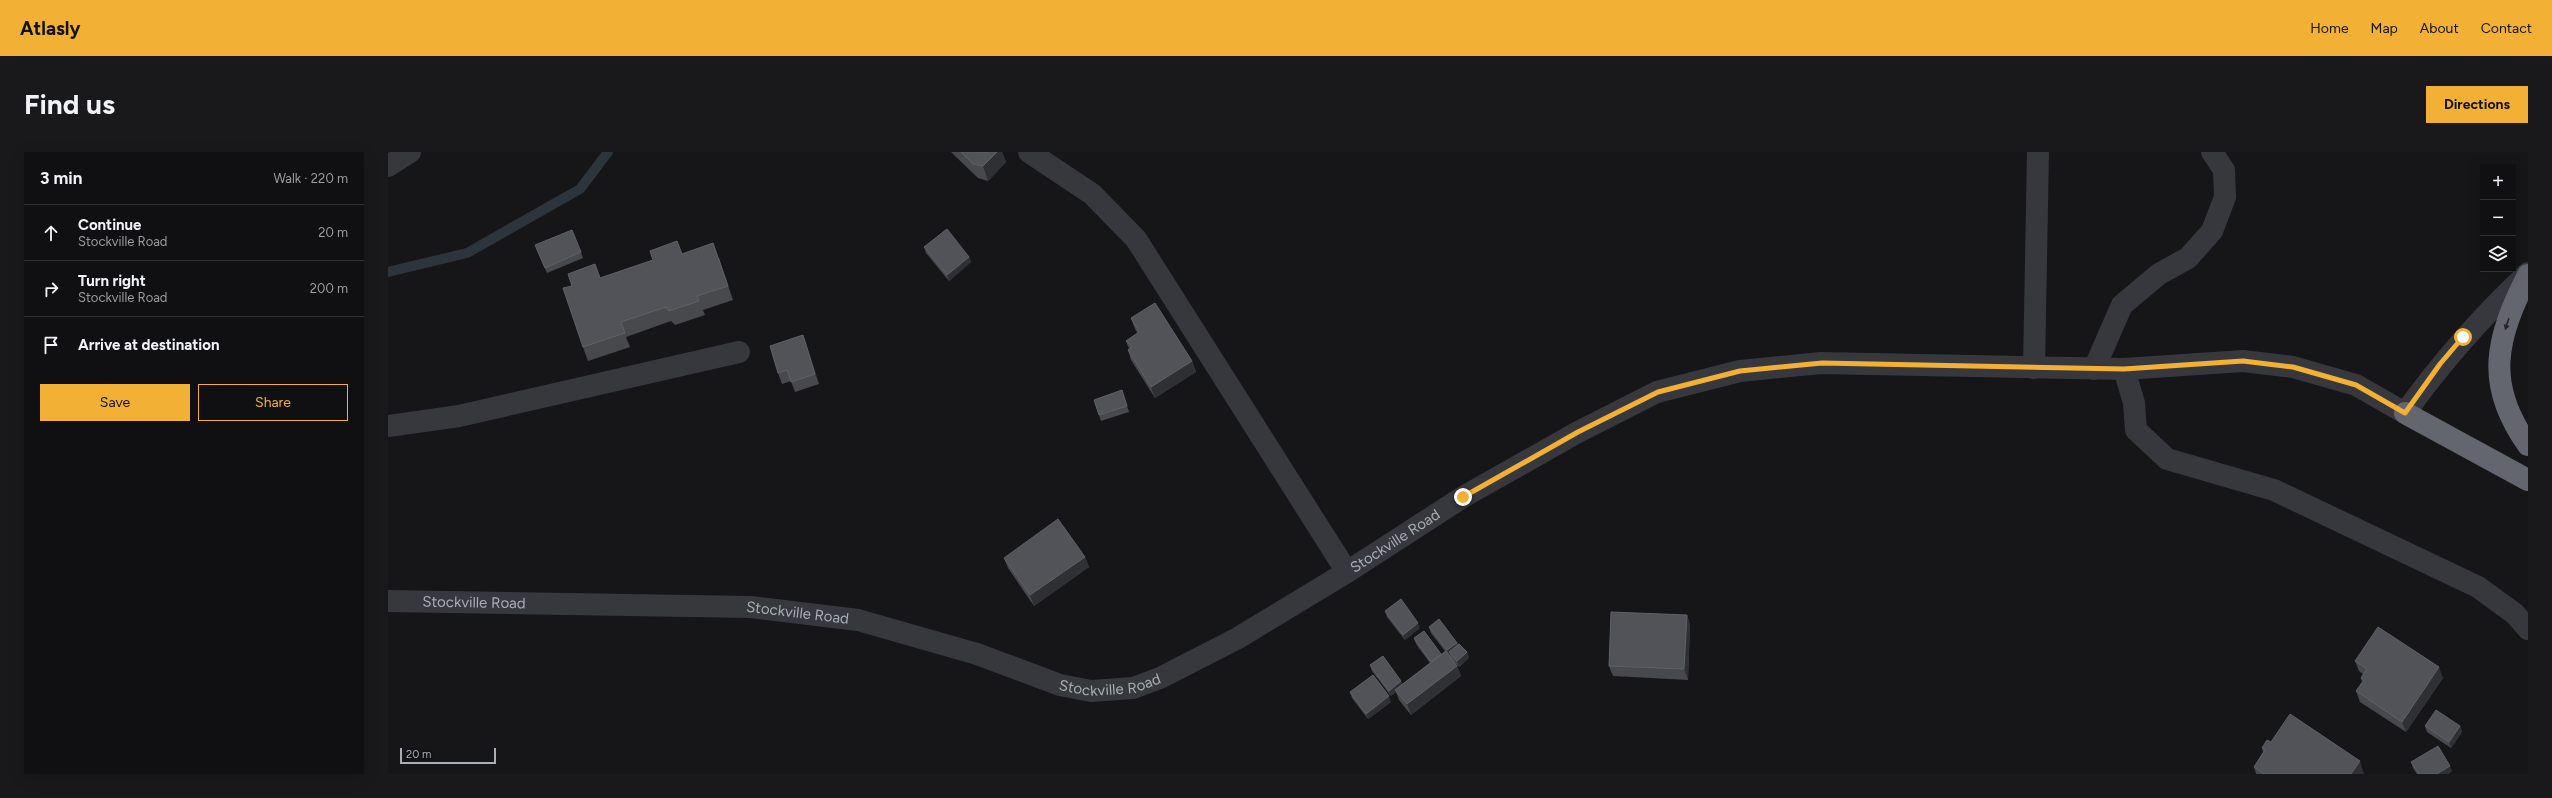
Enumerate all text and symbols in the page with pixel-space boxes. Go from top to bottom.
text: Atlasly [20,17,80,40]
text: Home [2310,20,2349,37]
text: Map [2371,20,2398,37]
text: About [2420,20,2459,37]
text: Contact [2481,20,2532,37]
button: Directions [2426,86,2528,123]
text: Find us [24,87,115,121]
map controls [2480,164,2516,272]
button: + [2480,164,2516,200]
text: 3 min [40,168,82,188]
text: Walk · 220 m [273,171,348,186]
button: − [2480,200,2516,236]
text: Continue [78,216,141,234]
icon: ahead [40,222,62,244]
text: 20 m [318,225,348,240]
text: Stockville Road [78,234,167,249]
button: layers [2480,236,2516,272]
text: Turn right [78,272,146,290]
icon: right [40,278,62,300]
text: 200 m [310,281,348,296]
text: Stockville Road [78,290,167,305]
one-way arrow [2504,318,2510,330]
route start [2454,328,2472,346]
icon: arrive [40,334,62,356]
text: Arrive at destination [78,336,219,354]
button: Save [40,384,190,421]
button: Share [198,384,348,421]
route end [1454,488,1472,506]
street label: Stockville Road [1347,505,1443,577]
street label: Stockville Road [422,593,526,612]
street label: Stockville Road [745,598,850,628]
street label: Stockville Road [1057,670,1163,700]
scale bar [400,746,496,765]
text: 20 m [406,748,431,761]

